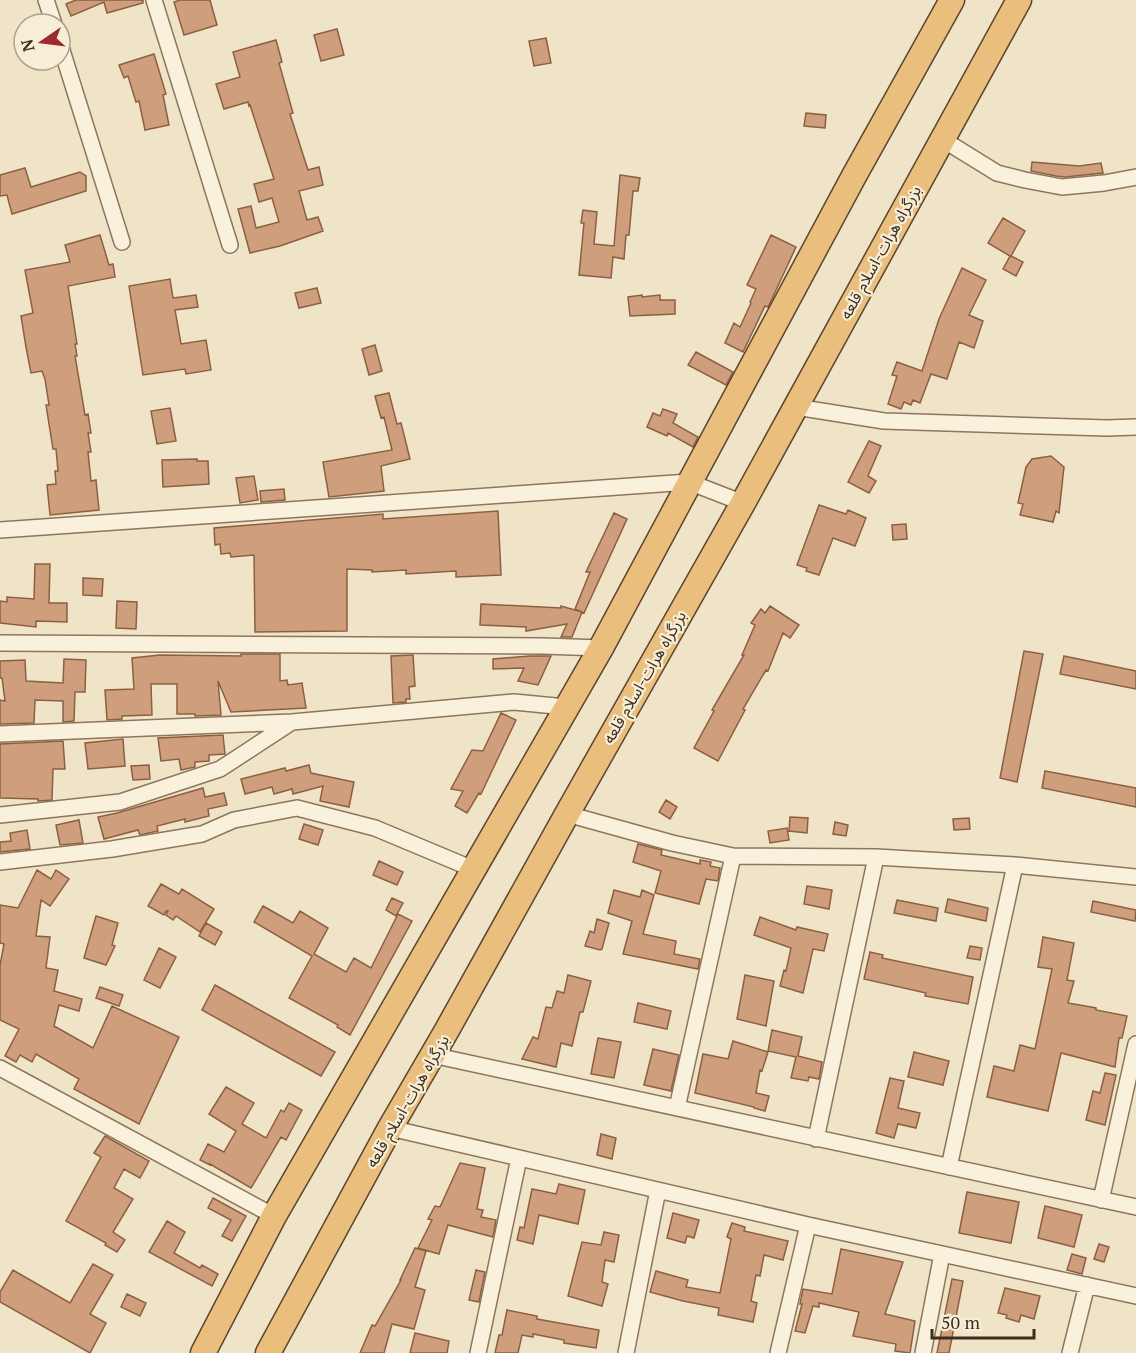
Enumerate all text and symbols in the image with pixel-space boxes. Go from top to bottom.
north arrow [12,12,72,72]
text: N [15,37,40,54]
street label: بزرگراه هرات-اسلام قلعه [834,181,928,324]
street label: بزرگراه هرات-اسلام قلعه [597,607,693,748]
street label: بزرگراه هرات-اسلام قلعه [360,1031,456,1172]
scale bar [932,1302,1034,1340]
text: 50 m [941,1310,981,1334]

